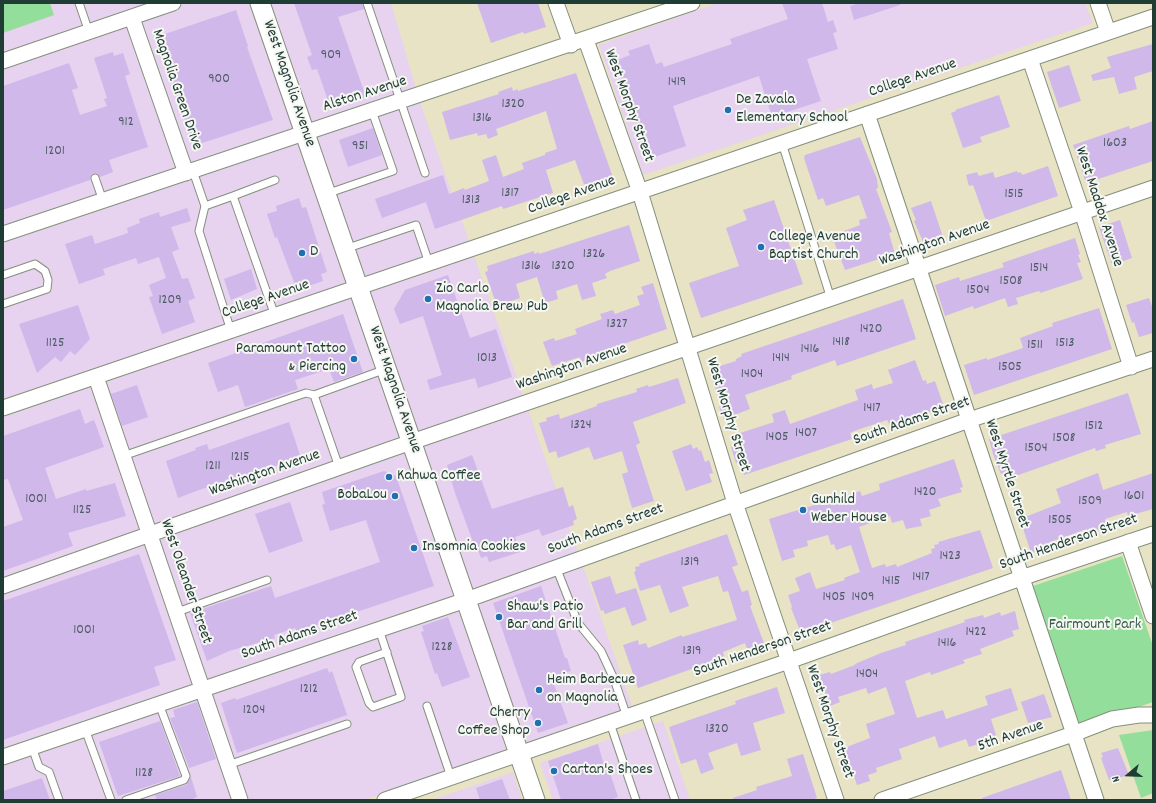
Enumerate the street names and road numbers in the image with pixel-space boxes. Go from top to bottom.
street label: West Magnolia Avenue [257,18,319,150]
street label: Magnolia Green Drive [146,27,206,153]
street label: West Morphy Street [599,47,657,165]
street label: College Avenue [867,55,959,103]
street label: Alston Avenue [321,72,409,118]
street label: West Maddox Avenue [1070,145,1126,269]
street label: College Avenue [526,172,618,220]
street label: Washington Avenue [877,216,993,272]
street label: College Avenue [220,276,312,324]
street label: West Magnolia Avenue [363,324,425,456]
street label: Washington Avenue [514,340,630,396]
street label: West Morphy Street [700,355,754,475]
street label: South Adams Street [851,393,973,451]
street label: West Myrtle Street [979,417,1033,531]
street label: Washington Avenue [207,446,323,502]
street label: South Adams Street [545,500,667,560]
street label: South Henderson Street [997,510,1141,576]
street label: West Oleander Street [155,517,215,647]
street label: South Adams Street [239,607,361,665]
street label: South Henderson Street [691,617,835,683]
street label: West Morphy Street [801,663,857,781]
street label: 5th Avenue [976,717,1046,757]

